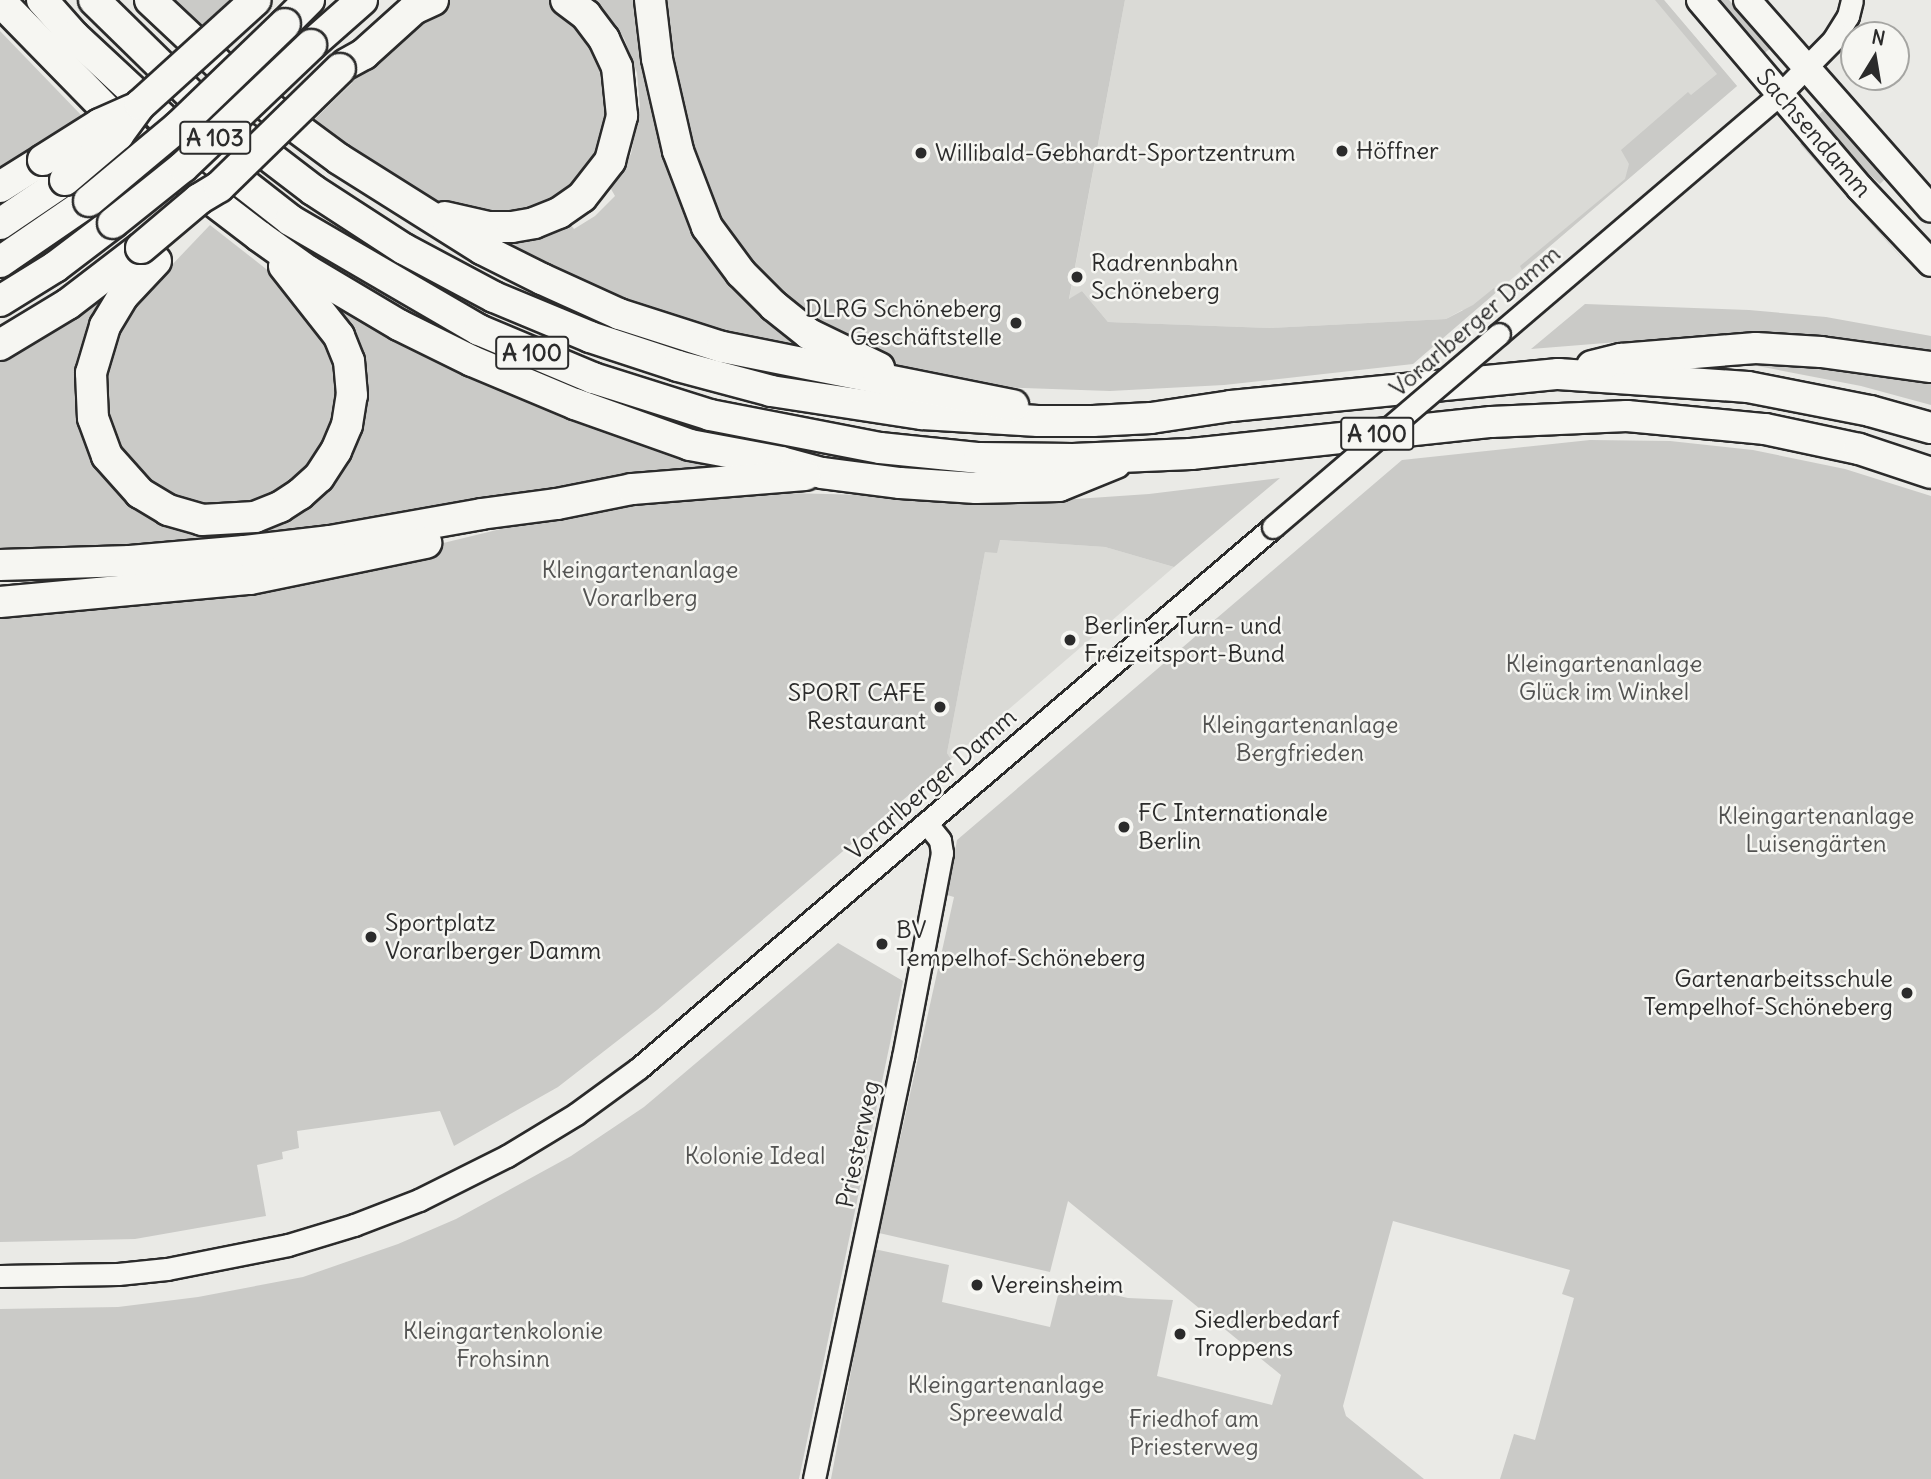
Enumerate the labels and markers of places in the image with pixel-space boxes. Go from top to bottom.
place label: Höffner [1356,137,1439,165]
place label: Willibald-Gebhardt-Sportzentrum [935,139,1296,167]
marker: Höffner [1334,143,1350,159]
marker: Willibald-Gebhardt-Sportzentrum [913,145,929,161]
place label: Radrennbahn Schöneberg [1091,249,1238,305]
marker: Radrennbahn Schöneberg [1069,269,1085,285]
place label: DLRG Schöneberg Geschäftstelle [805,295,1002,351]
marker: DLRG Schöneberg Geschäftstelle [1008,315,1024,331]
place label: Berliner Turn- und Freizeitsport-Bund [1084,612,1285,668]
marker: Berliner Turn- und Freizeitsport-Bund [1062,632,1078,648]
place label: SPORT CAFE Restaurant [788,679,926,735]
marker: SPORT CAFE Restaurant [932,699,948,715]
place label: FC Internationale Berlin [1138,799,1328,855]
marker: FC Internationale Berlin [1116,819,1132,835]
place label: Sportplatz Vorarlberger Damm [385,909,601,965]
place label: BV Tempelhof-Schöneberg [896,916,1146,972]
marker: Sportplatz Vorarlberger Damm [363,929,379,945]
marker: BV Tempelhof-Schöneberg [874,936,890,952]
place label: Gartenarbeitsschule Tempelhof-Schöneberg [1643,965,1893,1021]
marker: Gartenarbeitsschule Tempelhof-Schöneberg [1899,985,1915,1001]
place label: Vereinsheim [991,1271,1123,1299]
marker: Vereinsheim [969,1277,985,1293]
place label: Siedlerbedarf Troppens [1194,1306,1340,1362]
marker: Siedlerbedarf Troppens [1172,1326,1188,1342]

